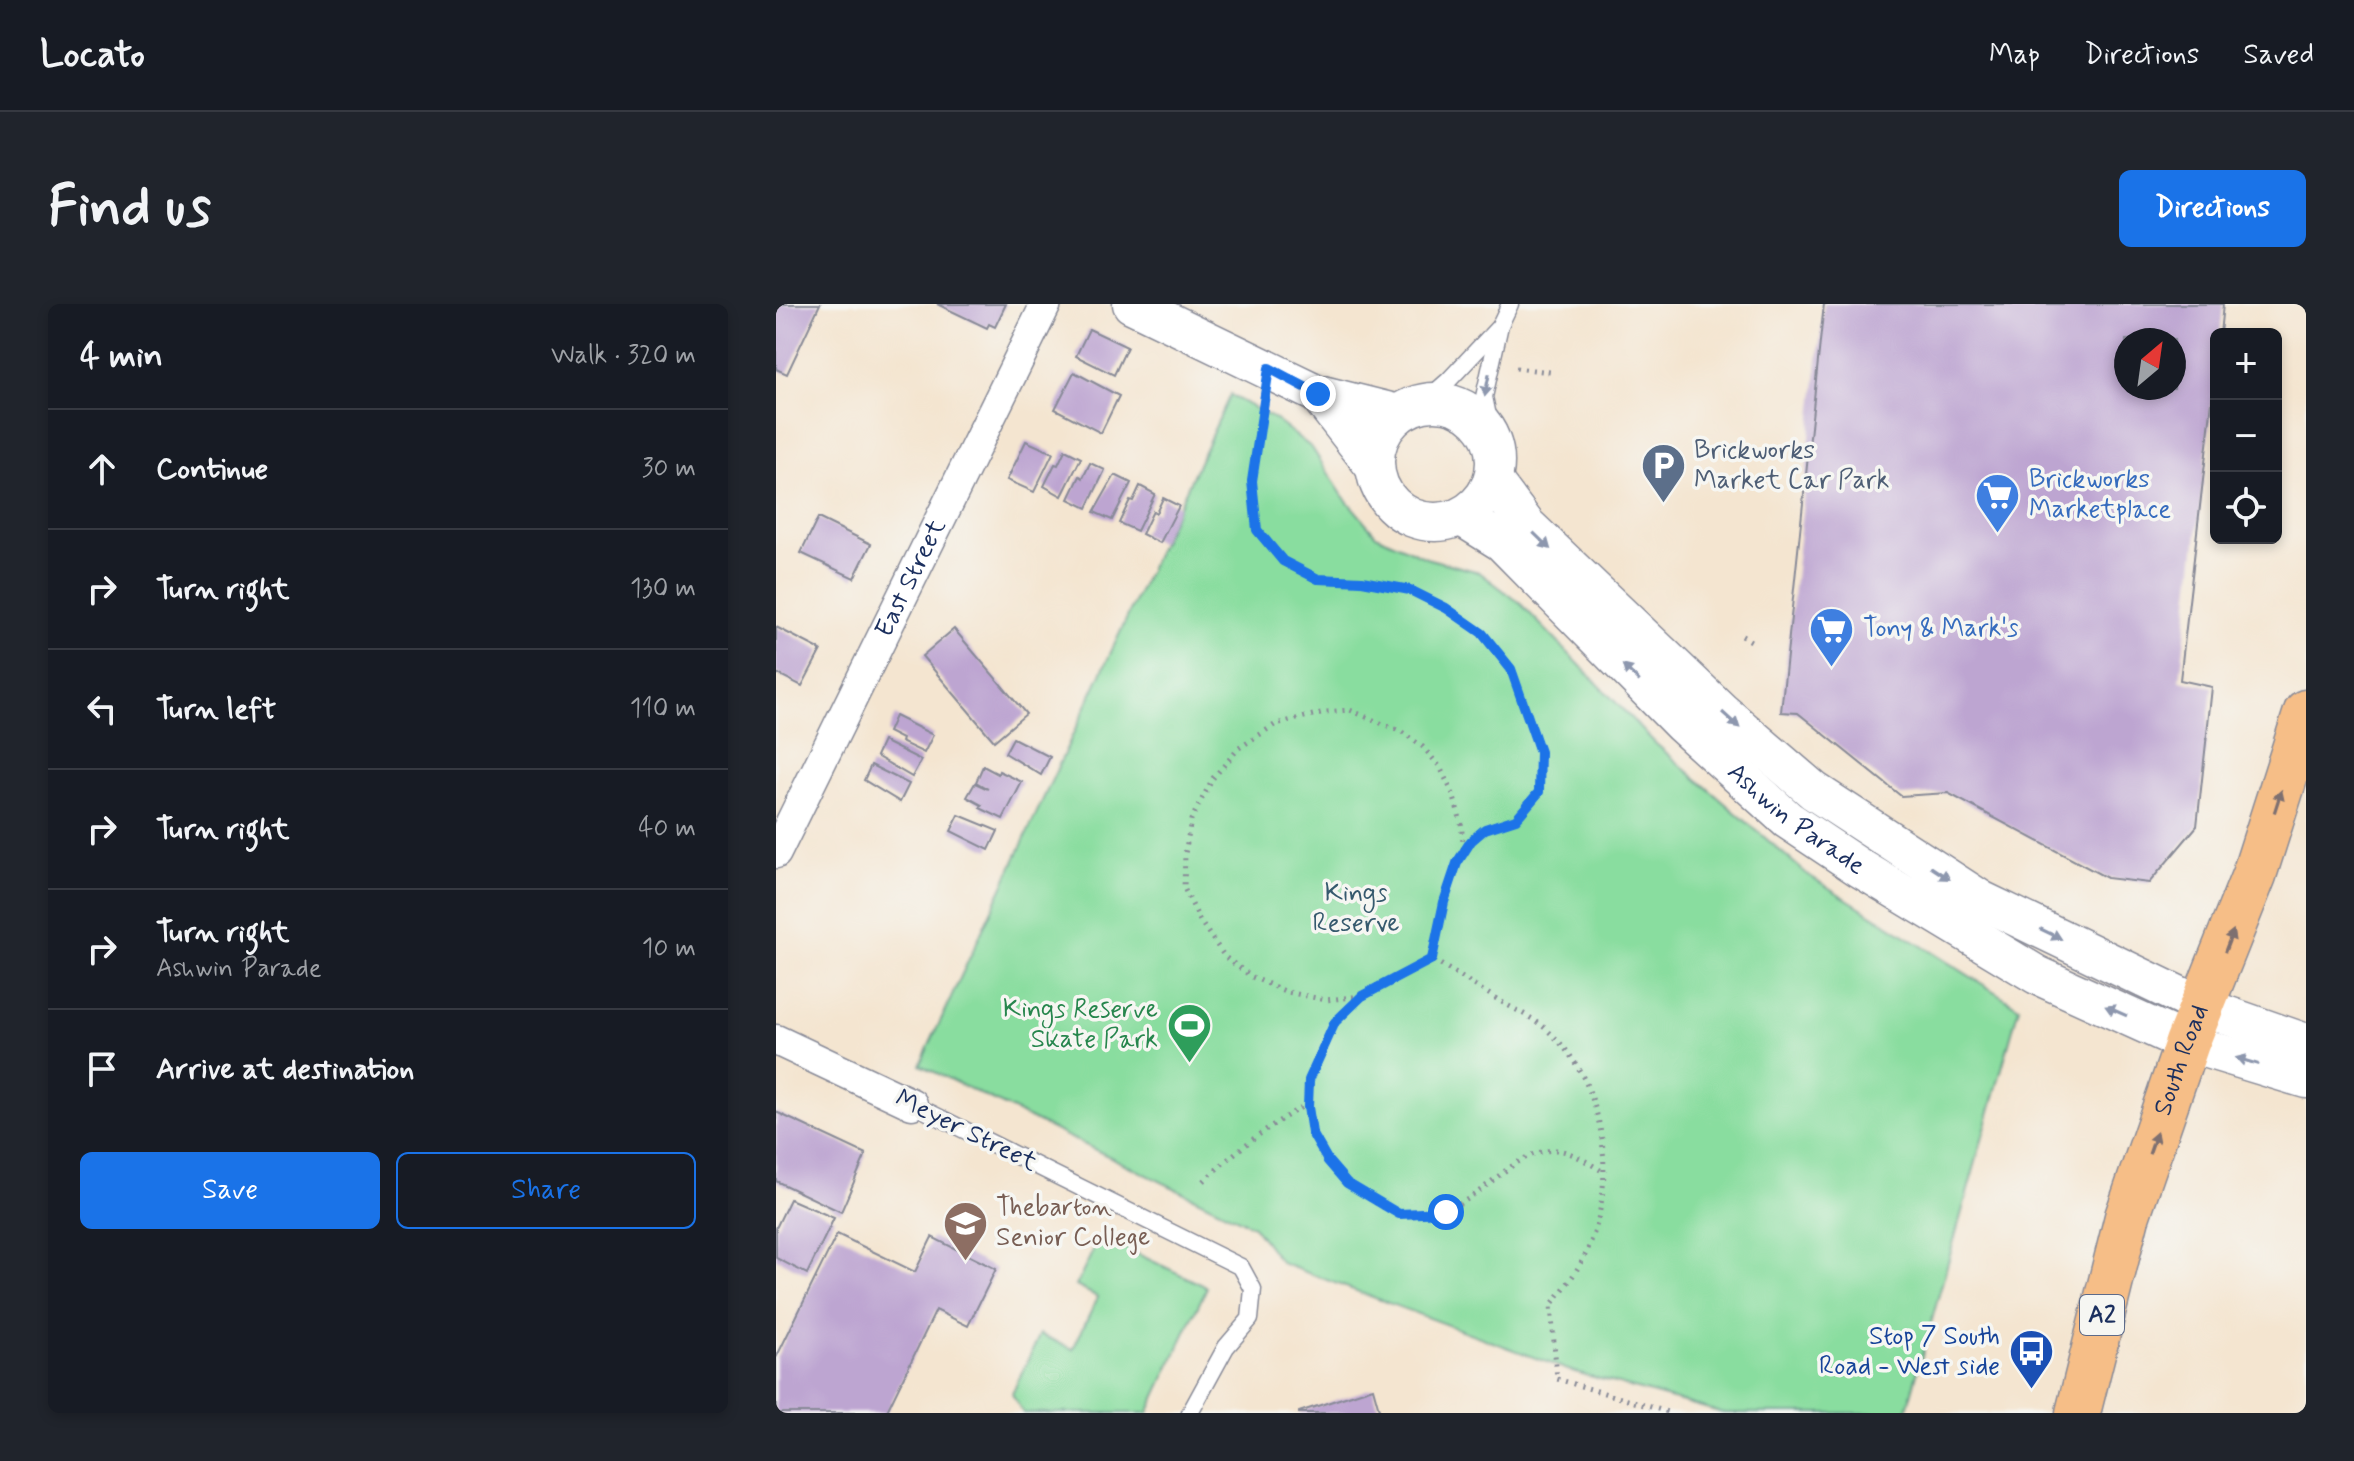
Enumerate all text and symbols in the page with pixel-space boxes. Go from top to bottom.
text: Locato [40,31,145,80]
text: Map [1989,37,2040,74]
text: Directions [2084,37,2199,74]
text: Saved [2243,37,2314,74]
button: Directions [2119,170,2306,247]
text: Find us [48,172,211,245]
north arrow [2114,328,2186,400]
map controls [2210,328,2282,544]
button: + [2210,328,2282,400]
text: 4 min [80,334,163,379]
text: Walk · 320 m [551,339,696,373]
one-way arrow [1480,373,1493,398]
route end [1300,376,1336,412]
button: − [2210,400,2282,472]
place label: Brickworks Market Car Park [1694,434,1890,498]
parking icon: Brickworks Market Car Park [1639,442,1687,505]
icon: ahead [80,447,124,491]
text: Continue [156,450,268,489]
text: 30 m [642,452,696,486]
place label: Brickworks Marketplace [2029,463,2171,527]
supermarket icon: Brickworks Marketplace [1974,471,2022,534]
button: locate [2210,472,2282,544]
street label: East Street [868,514,954,643]
one-way arrow [1533,531,1552,549]
icon: right [80,567,124,611]
text: Turn right [156,570,289,609]
text: 130 m [630,572,696,606]
supermarket icon: Tony & Mark's [1808,605,1856,668]
place label: Tony & Mark's [1863,612,2019,646]
one-way arrow [1622,665,1641,683]
icon: left [80,687,124,731]
text: Turn left [156,690,276,729]
text: 110 m [630,692,696,726]
one-way arrow [1721,710,1740,728]
street label: Ashwin Parade [1719,756,1871,883]
one-way arrow [2272,788,2285,812]
icon: right [80,807,124,851]
text: Turn right [156,810,289,849]
text: 40 m [638,812,696,846]
one-way arrow [1929,865,1951,880]
park label: Kings Reserve [1312,877,1400,941]
text: Turn right [156,913,289,952]
icon: right [80,927,124,971]
one-way arrow [2040,928,2063,941]
one-way arrow [2223,929,2236,953]
text: 10 m [642,932,696,966]
text: Ashwin Parade [156,952,322,986]
place label: Kings Reserve Skate Park [1003,993,1158,1057]
street label: South Road [2146,1000,2218,1120]
sports icon: Kings Reserve Skate Park [1165,1001,1213,1064]
one-way arrow [2105,1004,2128,1017]
icon: arrive [80,1047,124,1091]
text: Arrive at destination [156,1050,414,1089]
one-way arrow [2234,1054,2258,1067]
street label: Meyer Street [889,1082,1043,1180]
one-way arrow [2147,1131,2159,1155]
button: Save [80,1152,380,1229]
button: Share [396,1152,696,1229]
place label: Thebarton Senior College [996,1191,1150,1255]
route start [1428,1194,1464,1230]
school or university icon: Thebarton Senior College [941,1199,989,1262]
road number: A2 [2080,1295,2124,1335]
place label: Stop 7 South Road - West side [1819,1320,2000,1384]
bus stop icon: Stop 7 South Road - West side [2007,1328,2055,1391]

